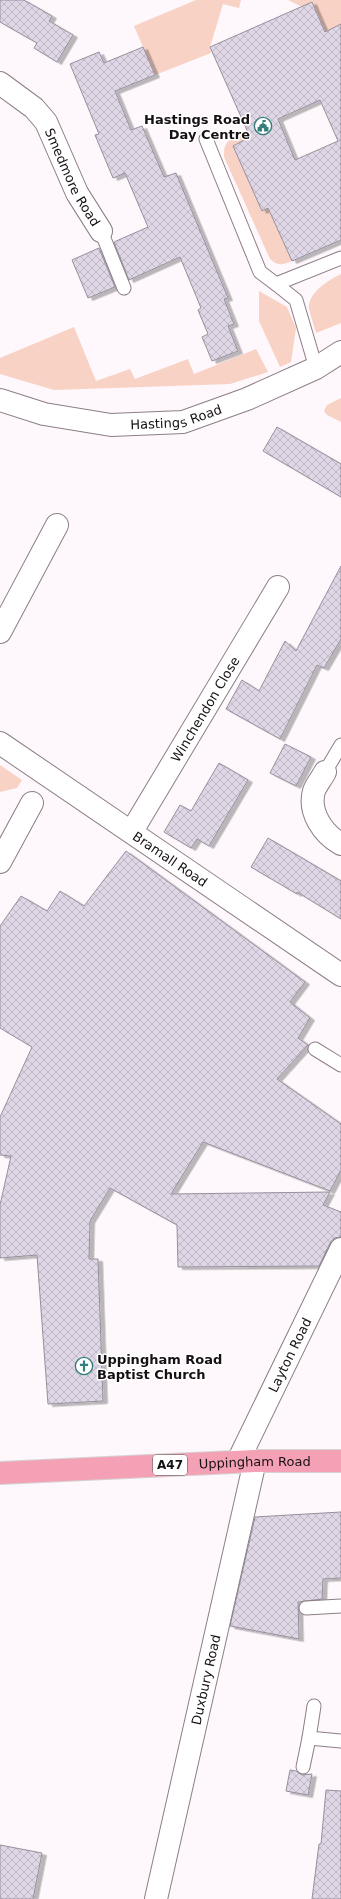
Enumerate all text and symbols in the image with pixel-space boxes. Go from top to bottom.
place label: Hastings Road Day Centre [144,112,250,142]
public building icon: Hastings Road Day Centre [253,116,273,136]
street label: Smedmore Road [42,126,103,229]
street label: Hastings Road [130,401,224,432]
street label: Winchendon Close [168,654,242,765]
street label: Bramall Road [130,828,210,890]
street label: Layton Road [265,1315,314,1395]
place label: Uppingham Road Baptist Church [97,1352,222,1382]
church icon: Uppingham Road Baptist Church [74,1356,94,1376]
street label: Uppingham Road [198,1454,311,1471]
road number: A47 [153,1455,187,1475]
street label: Duxbury Road [188,1633,223,1726]

